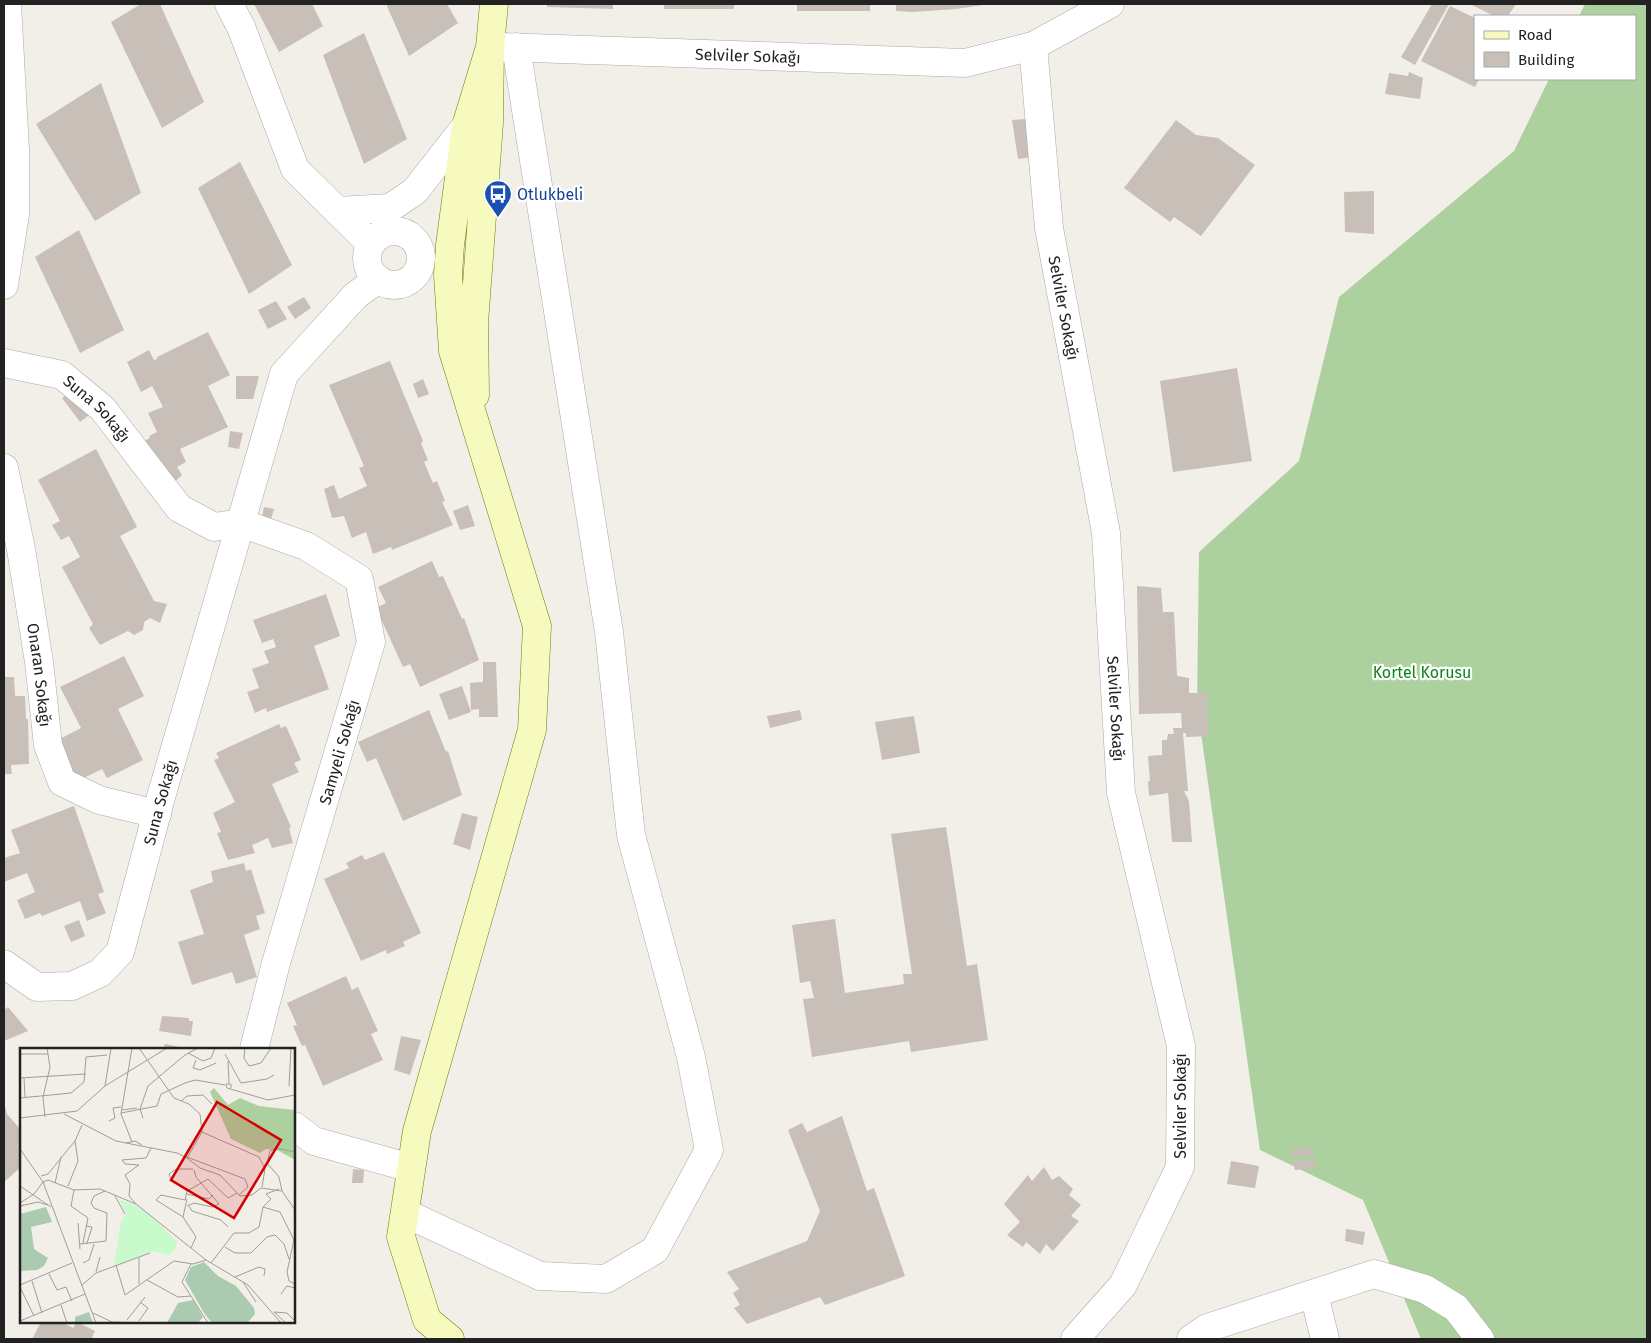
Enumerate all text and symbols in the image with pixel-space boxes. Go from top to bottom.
legend [1474,15,1636,80]
text: Road [1518,26,1553,44]
street label: Selviler Sokağı [695,45,801,67]
text: Building [1518,51,1574,69]
bus stop icon: Otlukbeli [483,179,513,218]
place label: Otlukbeli [517,185,583,204]
street label: Selviler Sokağı [1044,254,1082,362]
street label: Suna Sokağı [59,371,134,446]
street label: Onaran Sokağı [23,622,55,728]
street label: Selviler Sokağı [1103,655,1128,762]
park label: Kortel Korusu [1373,663,1471,682]
street label: Samyeli Sokağı [315,697,364,807]
street label: Suna Sokağı [140,758,181,847]
inset map [20,1048,295,1323]
street label: Selviler Sokağı [1171,1053,1190,1159]

